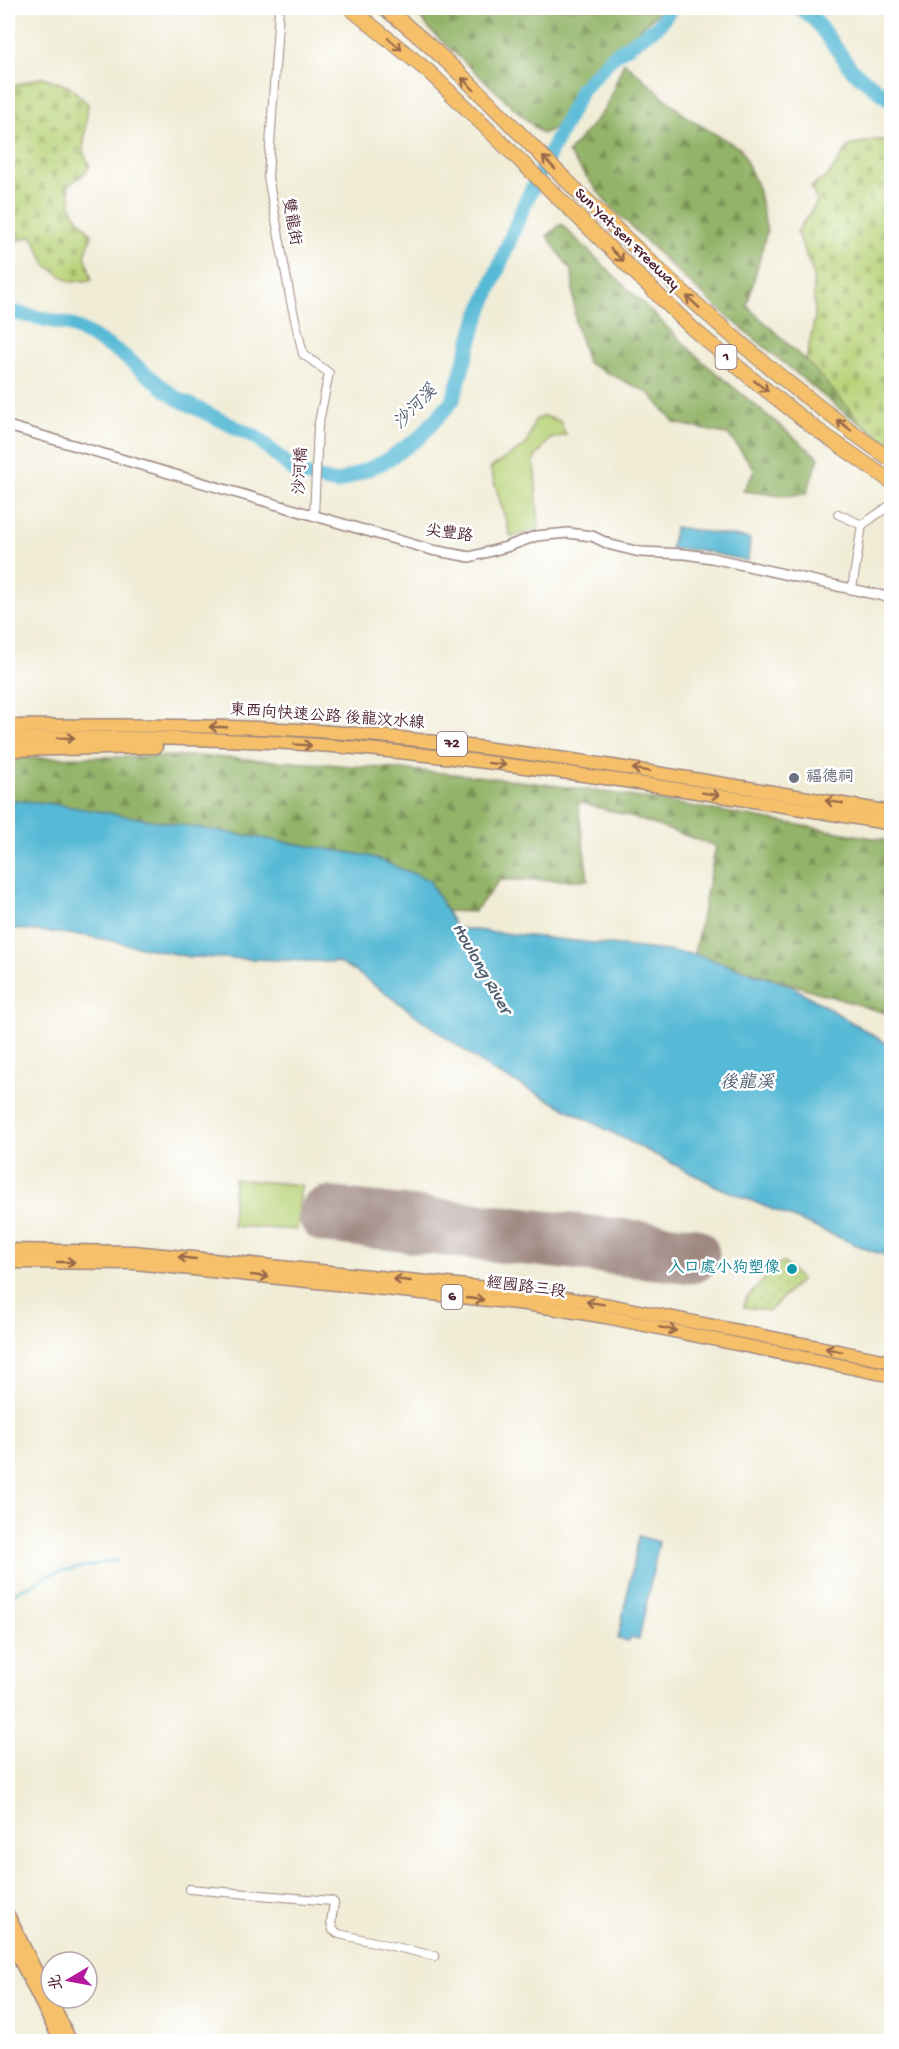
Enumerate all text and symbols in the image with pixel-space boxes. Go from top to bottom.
one-way arrow [387,37,402,51]
one-way arrow [461,77,476,91]
one-way arrow [542,156,557,171]
street label: Sun Yat-sen Freeway [569,185,683,295]
street label: 雙龍街 [276,196,305,247]
one-way arrow [609,248,624,262]
one-way arrow [686,295,701,309]
road number: 1 [716,345,736,369]
one-way arrow [753,379,769,392]
water label: 沙河溪 [389,380,443,435]
one-way arrow [836,419,852,432]
street label: 沙河橋 [289,446,313,495]
street label: 尖豐路 [424,520,474,548]
street label: 東西向快速公路 後龍汶水線 [229,700,425,734]
one-way arrow [208,721,228,733]
one-way arrow [55,732,75,744]
road number: 72 [437,732,467,756]
one-way arrow [292,740,312,751]
one-way arrow [486,758,506,769]
one-way arrow [632,764,652,775]
place label: 福德祠 [806,768,854,788]
marker: 福德祠 [787,771,801,785]
one-way arrow [700,789,720,800]
one-way arrow [824,796,844,807]
water label: Houlong River [447,920,517,1021]
water label: 後龍溪 [720,1072,775,1094]
one-way arrow [178,1252,197,1263]
one-way arrow [55,1256,75,1268]
place label: 入口處小狗塑像 [668,1258,780,1279]
marker: 入口處小狗塑像 [785,1262,799,1276]
one-way arrow [250,1271,270,1282]
street label: 經國路三段 [485,1273,567,1303]
one-way arrow [392,1274,412,1285]
road number: 6 [442,1285,462,1309]
one-way arrow [465,1294,485,1305]
one-way arrow [586,1297,606,1308]
one-way arrow [658,1324,677,1336]
one-way arrow [825,1344,844,1355]
north arrow [39,1950,99,2010]
text: 北 [46,1972,68,1992]

